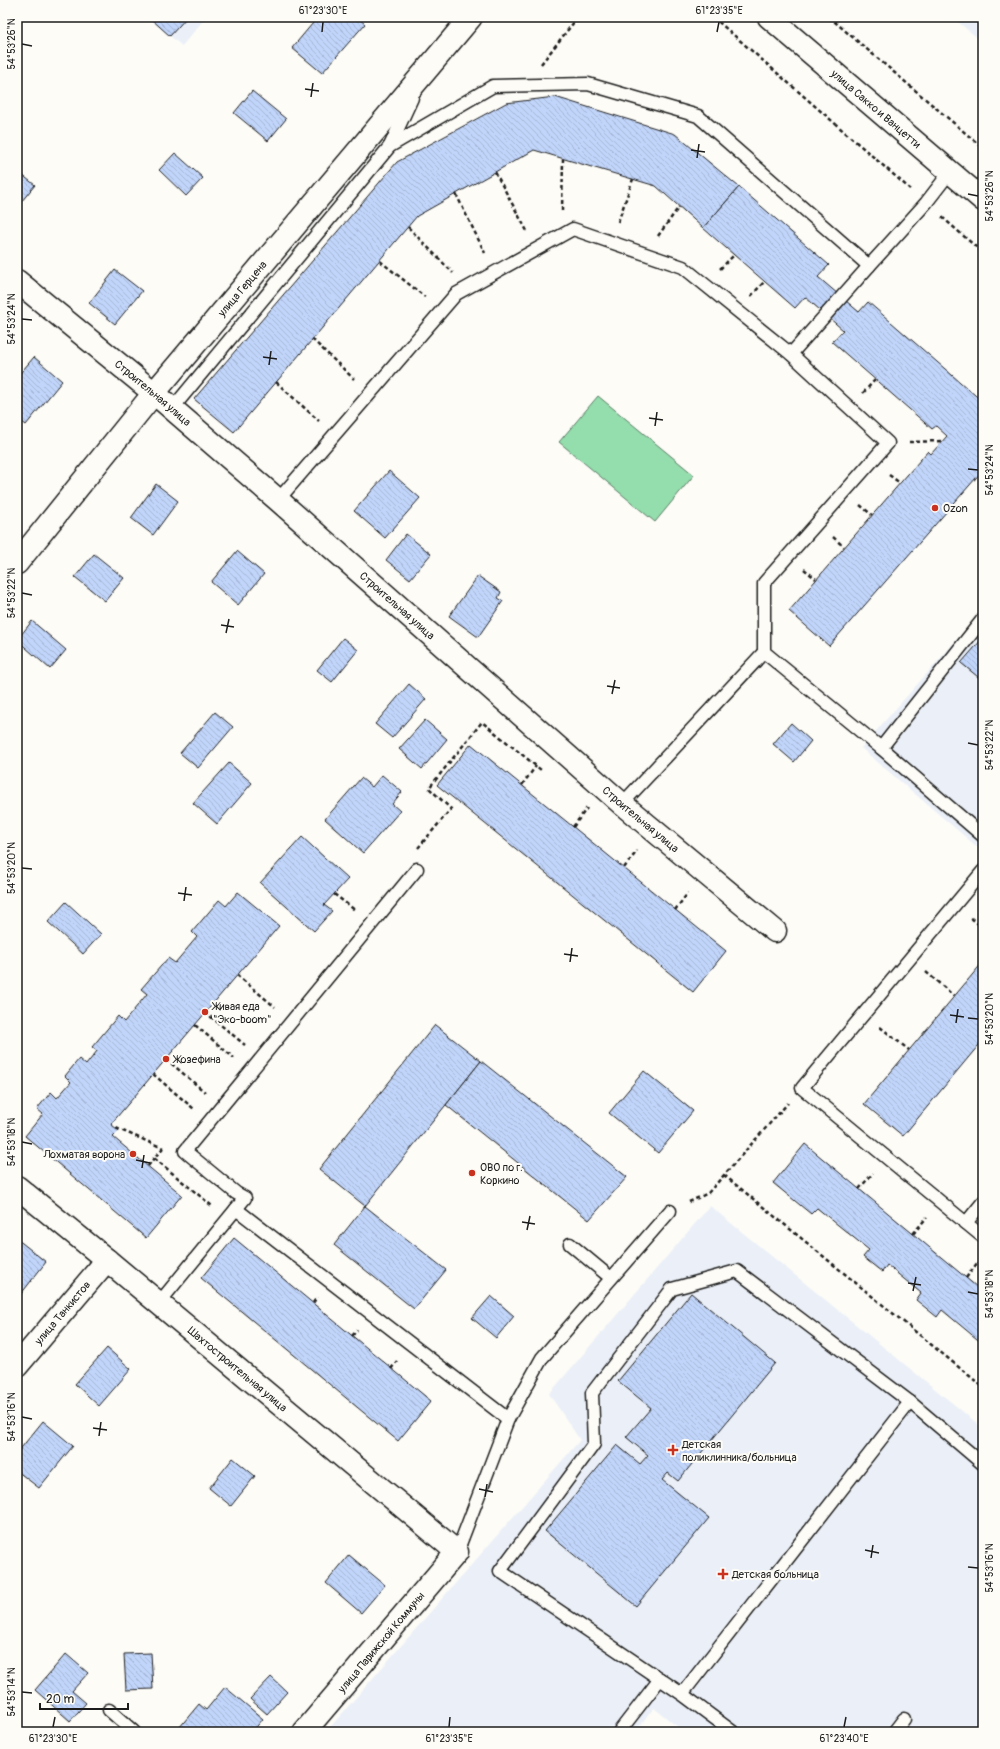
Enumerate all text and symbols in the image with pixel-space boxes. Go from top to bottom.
text: 61°23'30"E [299,5,347,17]
text: 61°23'35"E [695,5,743,17]
text: 54°53'26"N [6,18,18,69]
street label: улица Сакко и Ванцетти [828,66,923,151]
text: 54°53'26"N [984,170,996,221]
street label: улица Герцена [215,258,270,320]
text: 54°53'24"N [6,293,18,344]
street label: Строительная улица [112,357,193,429]
text: 54°53'24"N [984,444,996,495]
place label: Ozon [943,502,968,515]
marker: Ozon [930,503,940,513]
text: 54°53'22"N [6,567,18,618]
street label: Строительная улица [357,569,437,642]
text: 54°53'22"N [984,719,996,770]
street label: Строительная улица [600,784,681,855]
text: 54°53'20"N [6,842,18,894]
text: 54°53'20"N [984,993,996,1045]
place label: Живая еда "Эко-boom" [211,1000,271,1026]
marker: Живая еда "Эко-boom" [200,1007,210,1017]
place label: Жозефина [172,1053,221,1066]
marker: Жозефина [161,1054,171,1064]
text: 54°53'18"N [6,1118,18,1166]
place label: Лохматая ворона [42,1148,125,1161]
marker: Лохматая ворона [128,1149,138,1159]
place label: ОВО по г. Коркино [480,1161,523,1187]
marker: ОВО по г. Коркино [467,1168,477,1178]
text: 54°53'18"N [984,1270,996,1318]
street label: улица Танкистов [31,1278,93,1348]
street label: Шахтостроительная улица [185,1324,290,1415]
text: 54°53'16"N [6,1392,18,1442]
place label: Детская поликлинника/больница [681,1438,797,1464]
marker: Детская поликлинника/больница [667,1444,679,1456]
text: 54°53'16"N [984,1543,996,1593]
marker: Детская больница [717,1568,729,1580]
place label: Детская больница [731,1568,819,1581]
street label: улица Парижской Коммуны [335,1589,427,1696]
text: 54°53'14"N [6,1667,18,1717]
scale bar [40,1685,128,1711]
text: 20 m [46,1692,75,1707]
text: 61°23'30"E [29,1733,77,1745]
text: 61°23'35"E [425,1733,473,1745]
text: 61°23'40"E [820,1733,868,1745]

